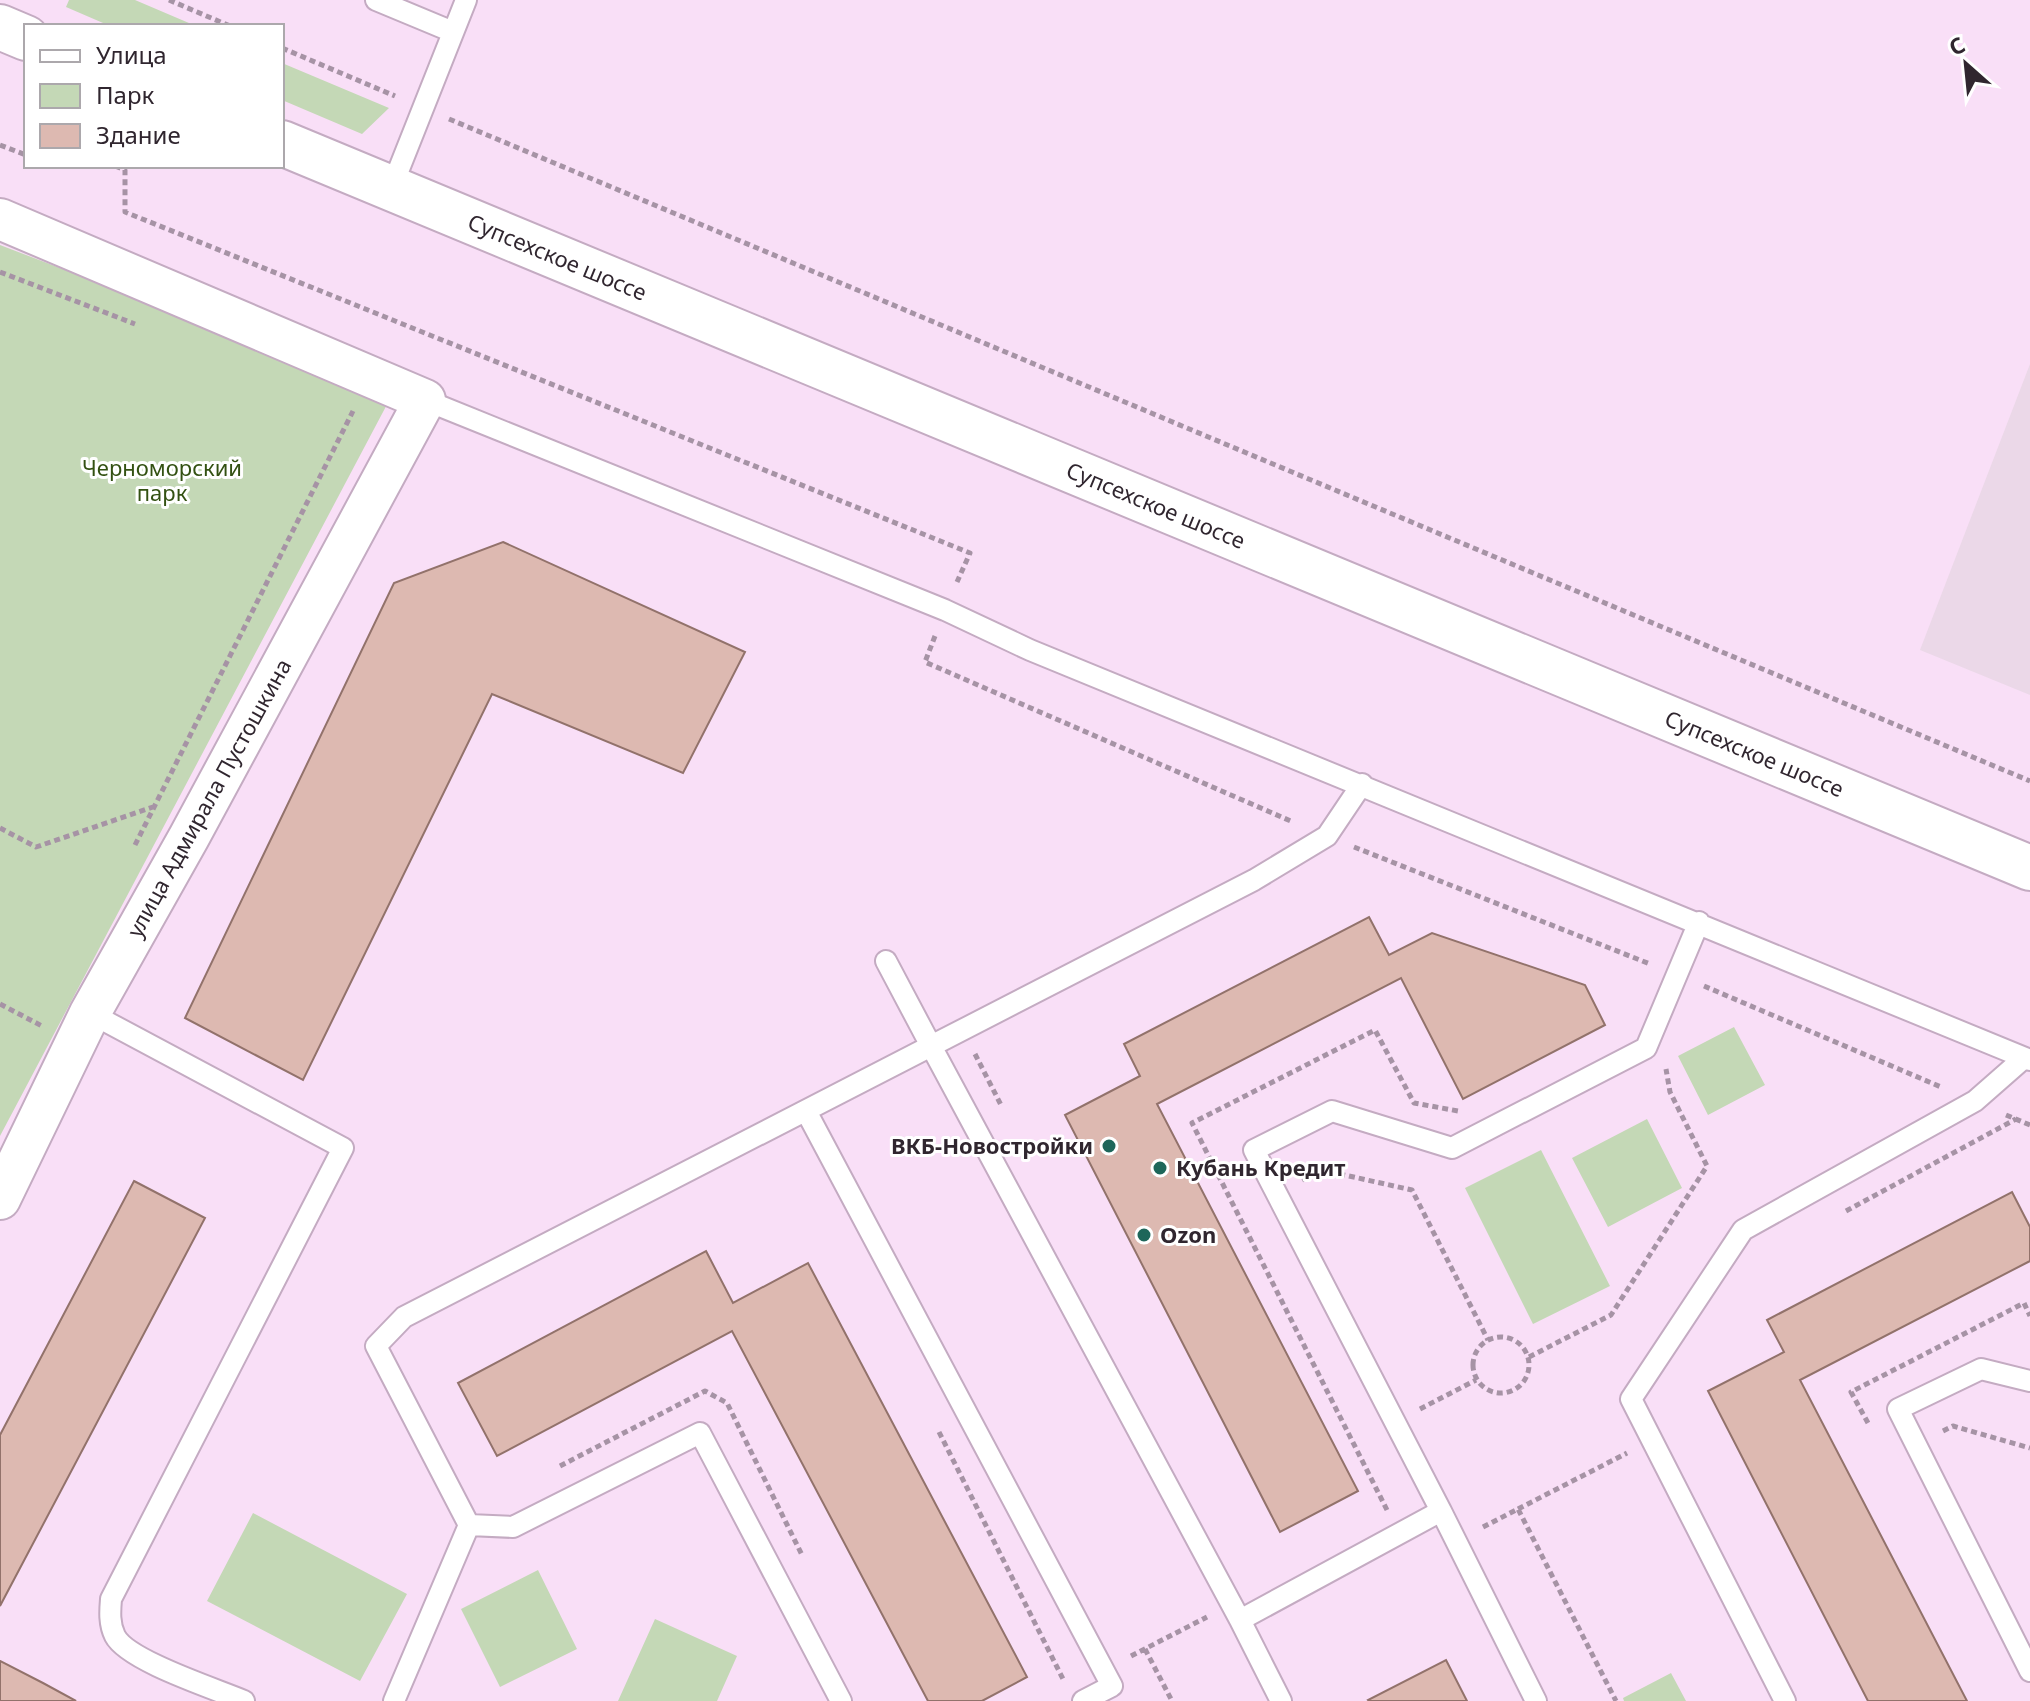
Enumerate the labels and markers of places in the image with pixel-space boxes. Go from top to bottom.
place label: ВКБ-Новостройки [891,1130,1093,1160]
marker: ВКБ-Новостройки [1100,1137,1118,1155]
place label: Кубань Кредит [1176,1152,1345,1182]
marker: Кубань Кредит [1151,1159,1169,1177]
place label: Ozon [1160,1219,1216,1249]
marker: Ozon [1135,1226,1153,1244]

